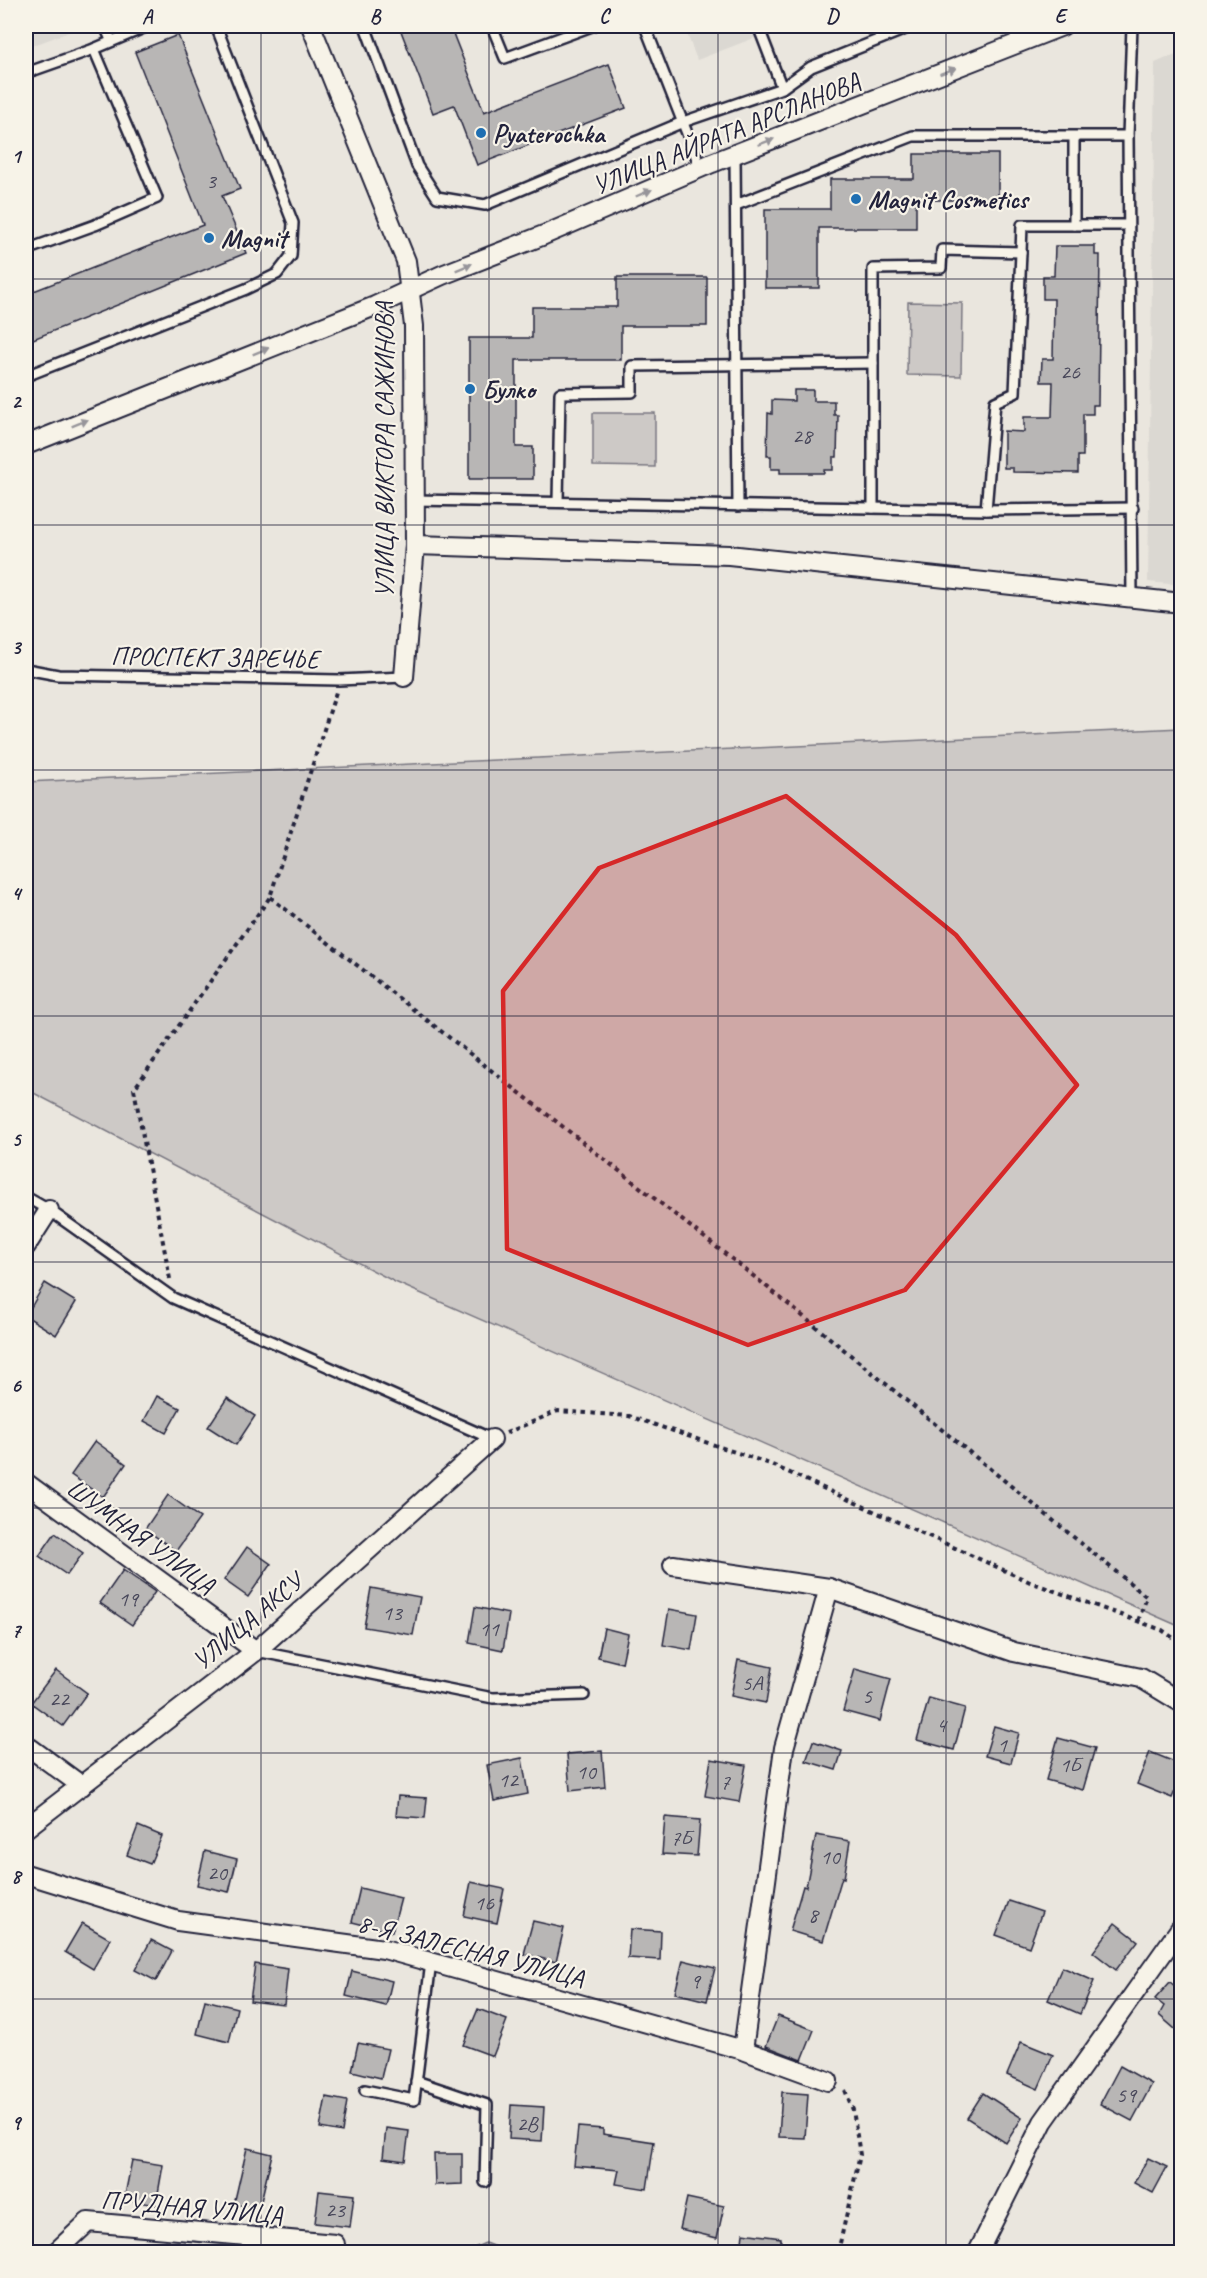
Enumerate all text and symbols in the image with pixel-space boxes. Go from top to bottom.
text: A [142,4,154,29]
text: B [370,4,382,29]
text: C [599,4,611,29]
text: D [826,4,840,29]
text: E [1055,4,1069,29]
street label: УЛИЦА АЙРАТА АРСЛАНОВА [588,64,866,202]
one-way arrow [939,65,957,75]
place label: Pyaterochka [493,117,607,150]
marker: Pyaterochka [474,126,488,140]
one-way arrow [757,137,775,146]
text: 1 [12,144,23,169]
house number: 3 [206,167,218,195]
place label: Magnit Cosmetics [868,183,1031,216]
one-way arrow [635,188,653,197]
marker: Magnit Cosmetics [849,192,863,206]
place label: Magnit [221,222,291,255]
marker: Magnit [202,231,216,245]
one-way arrow [455,262,473,272]
street label: УЛИЦА ВИКТОРА САЖИНОВА [368,300,401,598]
one-way arrow [252,346,270,356]
house number: 26 [1060,358,1081,386]
place label: Булко [482,373,538,406]
marker: Булко [463,382,477,396]
text: 2 [12,389,23,414]
one-way arrow [71,418,89,427]
house number: 28 [792,422,814,450]
text: 3 [12,635,23,660]
street label: ПРОСПЕКТ ЗАРЕЧЬЕ [111,639,323,676]
text: 4 [12,881,24,906]
text: 5 [12,1127,23,1152]
text: 6 [11,1373,22,1398]
street label: ШУМНАЯ УЛИЦА [60,1471,222,1602]
street label: УЛИЦА АКСУ [185,1563,312,1677]
house number: 19 [118,1585,140,1613]
house number: 13 [382,1599,404,1627]
house number: 11 [479,1615,500,1643]
text: 7 [12,1618,23,1643]
house number: 5А [742,1669,763,1697]
house number: 5 [862,1682,873,1710]
house number: 22 [49,1685,71,1713]
house number: 4 [936,1711,948,1739]
house number: 1 [997,1731,1008,1759]
house number: 1Б [1059,1751,1084,1779]
house number: 10 [576,1758,598,1786]
house number: 12 [498,1766,520,1794]
house number: 7 [720,1768,731,1796]
house number: 7Б [670,1824,695,1852]
house number: 10 [820,1843,842,1871]
house number: 20 [207,1859,229,1887]
text: 8 [12,1864,24,1889]
house number: 16 [474,1889,495,1917]
house number: 8 [808,1901,820,1929]
street label: 8-Я ЗАЛЕСНАЯ УЛИЦА [354,1906,588,1995]
house number: 9 [690,1967,702,1995]
house number: 59 [1116,2081,1138,2109]
text: 9 [12,2110,23,2135]
house number: 2В [516,2110,539,2138]
street label: ПРУДНАЯ УЛИЦА [100,2183,285,2232]
house number: 23 [325,2196,347,2224]

